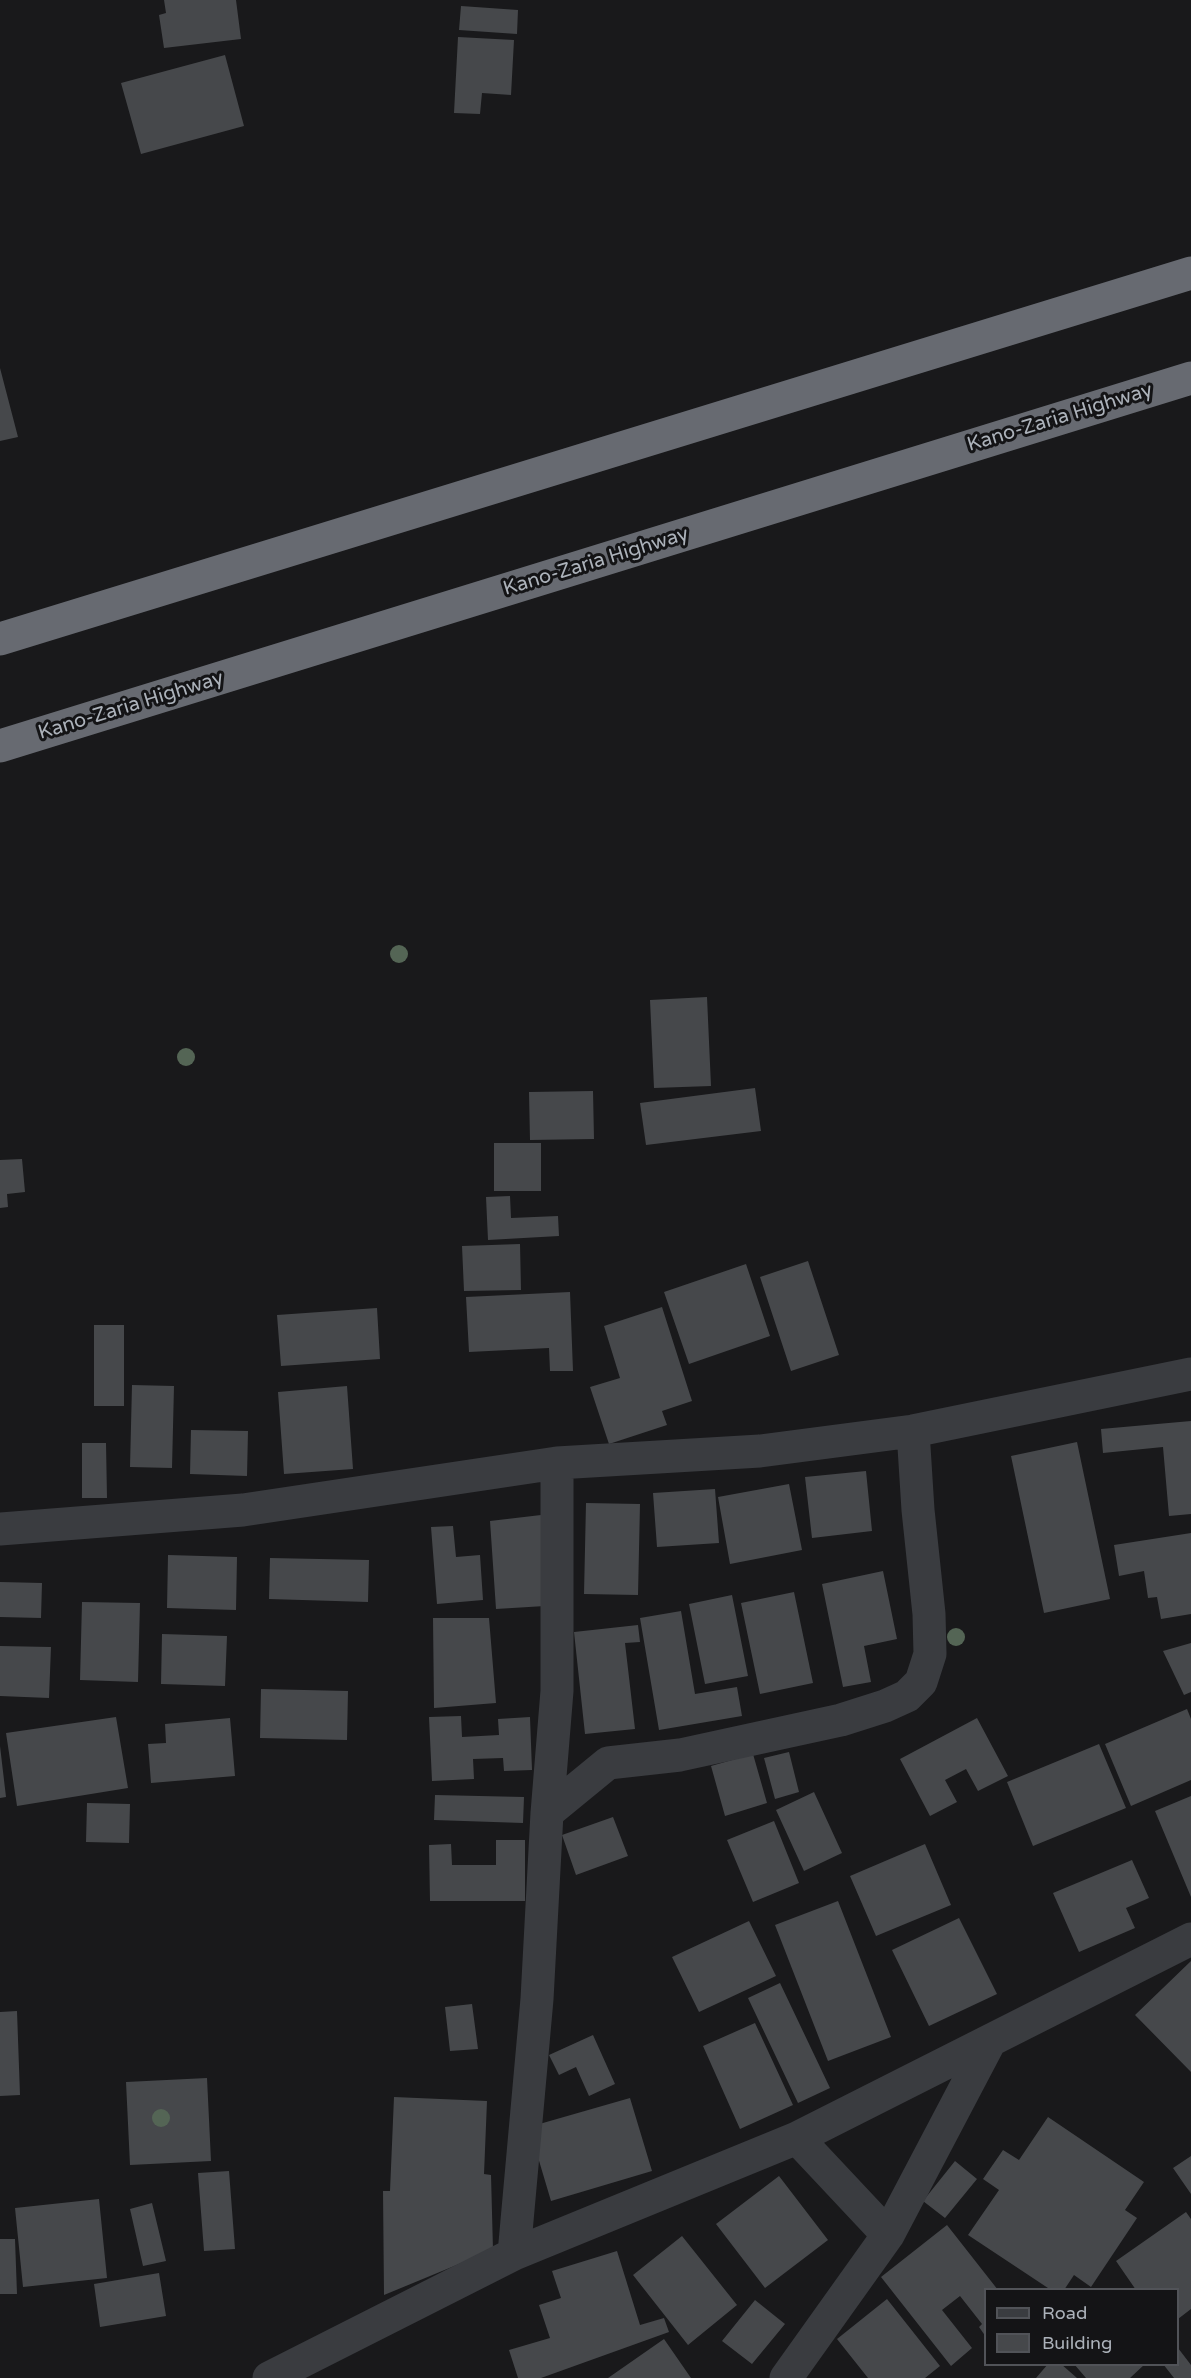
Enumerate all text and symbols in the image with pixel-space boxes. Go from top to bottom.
street label: Kano-Zaria Highway [965,378,1155,458]
street label: Kano-Zaria Highway [501,522,691,602]
street label: Kano-Zaria Highway [36,666,226,746]
legend [984,2288,1179,2366]
text: Road [1042,2302,1087,2324]
text: Building [1042,2332,1112,2354]

